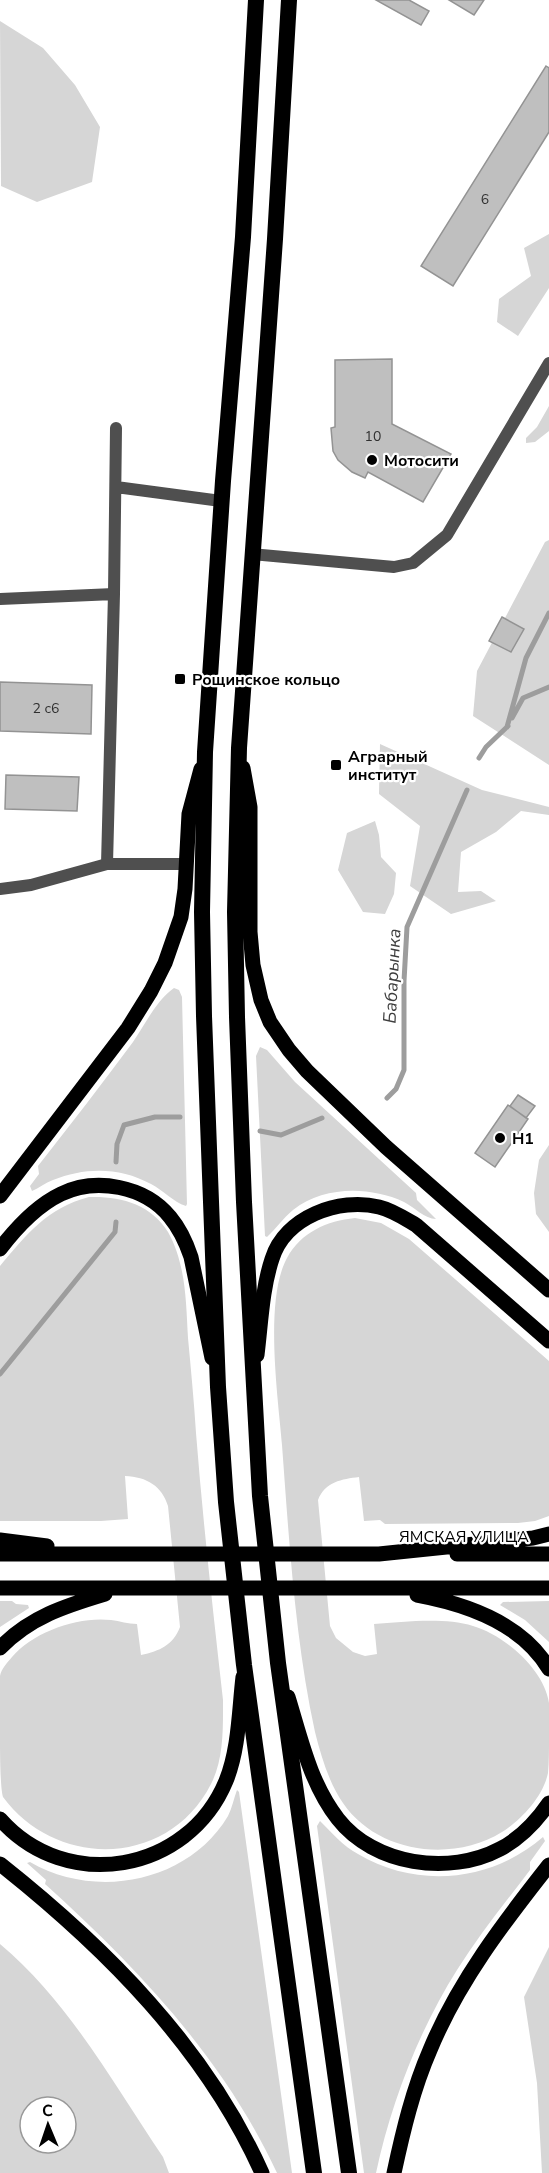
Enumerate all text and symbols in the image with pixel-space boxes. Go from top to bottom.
house number: 6 [481,190,489,209]
house number: 10 [365,427,381,446]
place label: Мотосити [384,450,459,472]
marker: Мотосити [365,453,379,467]
place label: Рощинское кольцо [192,669,340,691]
marker: Рощинское кольцо [173,672,187,686]
house number: 2 с6 [32,699,60,718]
place label: Аграрный институт [348,746,428,786]
marker: Аграрный институт [329,758,343,772]
water label: Бабарынка [378,928,406,1024]
place label: Н1 [512,1128,534,1150]
marker: Н1 [493,1131,507,1145]
street label: ЯМСКАЯ УЛИЦА [399,1526,529,1548]
north arrow [18,2095,78,2155]
text: С [42,2100,53,2122]

